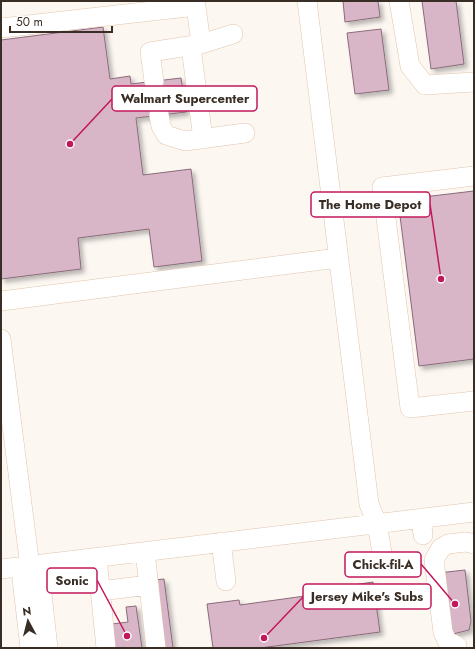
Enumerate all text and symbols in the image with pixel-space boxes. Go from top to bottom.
scale bar [10,8,112,34]
text: 50 m [16,13,43,31]
callout: Walmart Supercenter [112,86,257,111]
text: Walmart Supercenter [121,89,250,108]
callout: The Home Depot [311,192,430,217]
text: The Home Depot [319,195,422,214]
callout: Chick-fil-A [345,552,421,577]
text: Chick-fil-A [353,555,414,574]
callout: Sonic [47,568,97,593]
text: Sonic [55,571,89,590]
callout: Jersey Mike's Subs [303,584,431,609]
text: Jersey Mike's Subs [308,587,423,606]
north arrow [8,601,48,641]
text: N [21,603,32,620]

